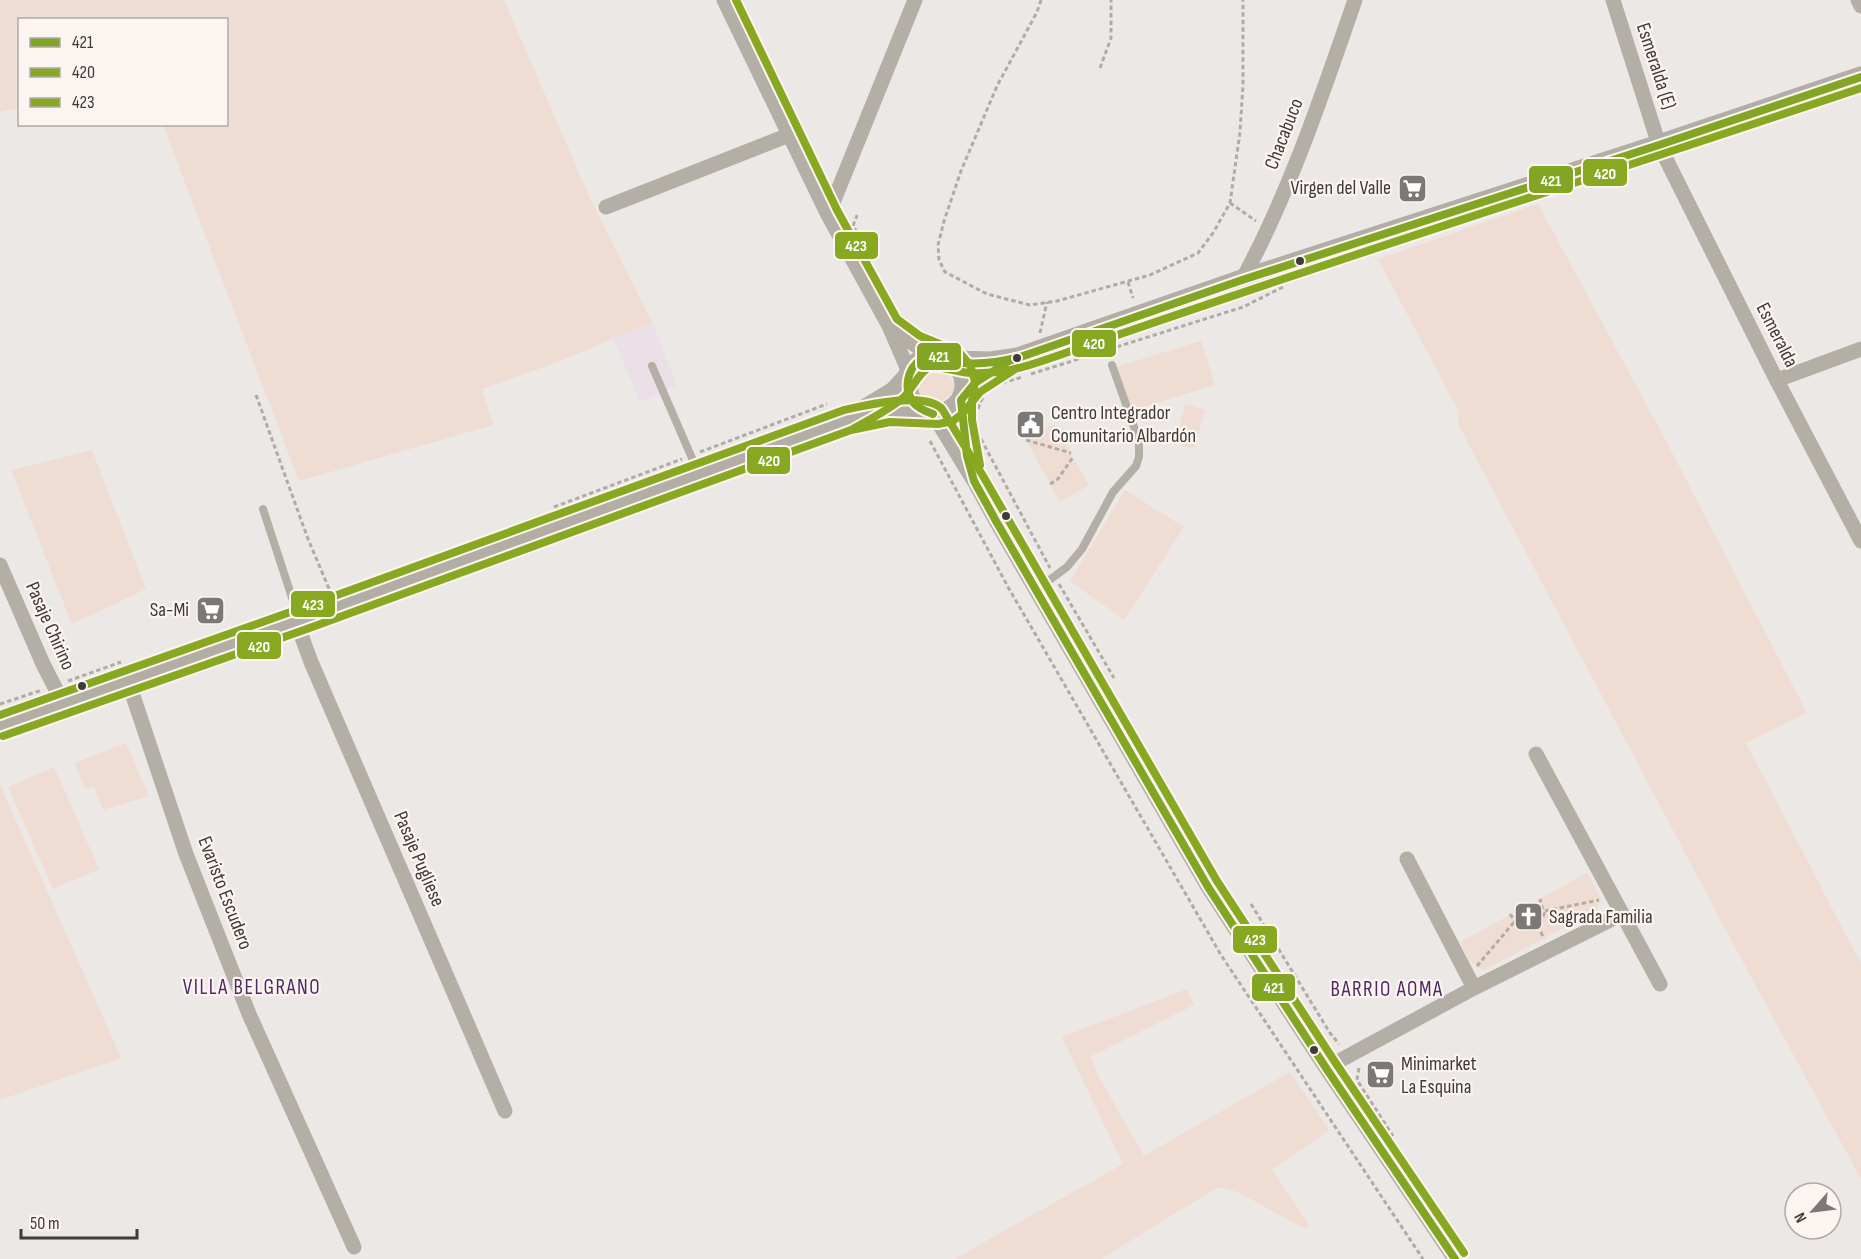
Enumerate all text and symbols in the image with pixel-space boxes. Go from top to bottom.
legend [18,18,228,126]
street label: Esmeralda (E) [1631,20,1681,112]
text: 421 [72,32,94,53]
text: 420 [72,62,95,83]
text: 423 [72,92,95,113]
street label: Chacabuco [1259,95,1309,173]
line badge: 420 [1582,158,1628,187]
line badge: 421 [1528,165,1574,194]
text: 420 [1594,165,1616,184]
supermarket icon: Virgen del Valle [1396,172,1428,204]
text: 421 [1541,172,1562,191]
place label: Virgen del Valle [1291,176,1391,200]
line badge: 423 [834,231,879,260]
text: 423 [845,237,867,256]
unlabelled marker [1294,255,1306,267]
street label: Esmeralda [1751,299,1803,371]
line badge: 420 [1071,329,1117,358]
text: 420 [1083,335,1105,354]
line badge: 421 [916,342,962,371]
text: 421 [929,348,950,367]
unlabelled marker [1011,352,1023,364]
place label: Centro Integrador Comunitario Albardón [1051,401,1196,448]
public building icon: Centro Integrador Comunitario Albardón [1014,409,1046,441]
line badge: 420 [746,446,791,475]
text: 420 [758,452,780,471]
unlabelled marker [1000,510,1012,522]
street label: Pasaje Chirino [20,578,80,674]
line badge: 423 [290,590,336,618]
supermarket icon: Sa-Mi [194,594,226,626]
text: 423 [302,596,324,615]
place label: Sa-Mi [150,598,189,622]
line badge: 420 [236,631,282,660]
text: 420 [248,638,270,657]
unlabelled marker [76,680,88,692]
street label: Pasaje Pugliese [388,808,450,910]
street label: Evaristo Escudero [192,833,258,953]
church icon: Sagrada Familia [1512,901,1544,933]
place label: Sagrada Familia [1549,905,1653,929]
line badge: 423 [1232,925,1278,954]
text: 423 [1244,931,1266,950]
line badge: 421 [1251,973,1296,1002]
district label: VILLA BELGRANO [183,975,321,1000]
district label: BARRIO AOMA [1331,977,1443,1002]
text: 421 [1264,979,1285,998]
unlabelled marker [1308,1044,1320,1056]
place label: Minimarket La Esquina [1401,1052,1477,1099]
supermarket icon: Minimarket La Esquina [1364,1059,1396,1091]
north arrow [1783,1181,1843,1241]
scale bar [21,1202,136,1240]
text: N [1791,1209,1811,1226]
text: 50 m [30,1213,60,1234]

